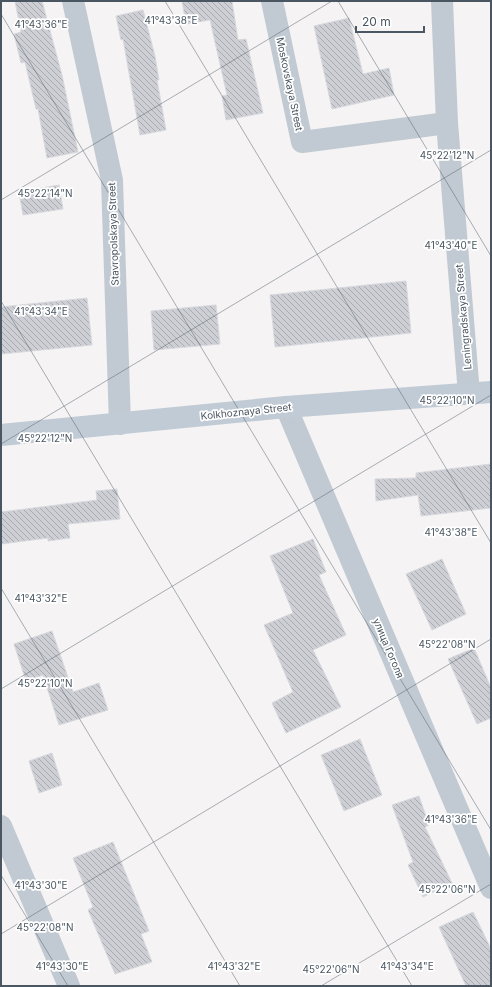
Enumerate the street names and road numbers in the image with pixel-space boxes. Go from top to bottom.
street label: Moskovskaya Street [274,36,306,133]
street label: Stavropolskaya Street [105,181,121,286]
street label: Leningradskaya Street [452,263,474,370]
street label: Kolkhoznaya Street [200,400,293,422]
street label: улица Гоголя [371,616,407,680]

